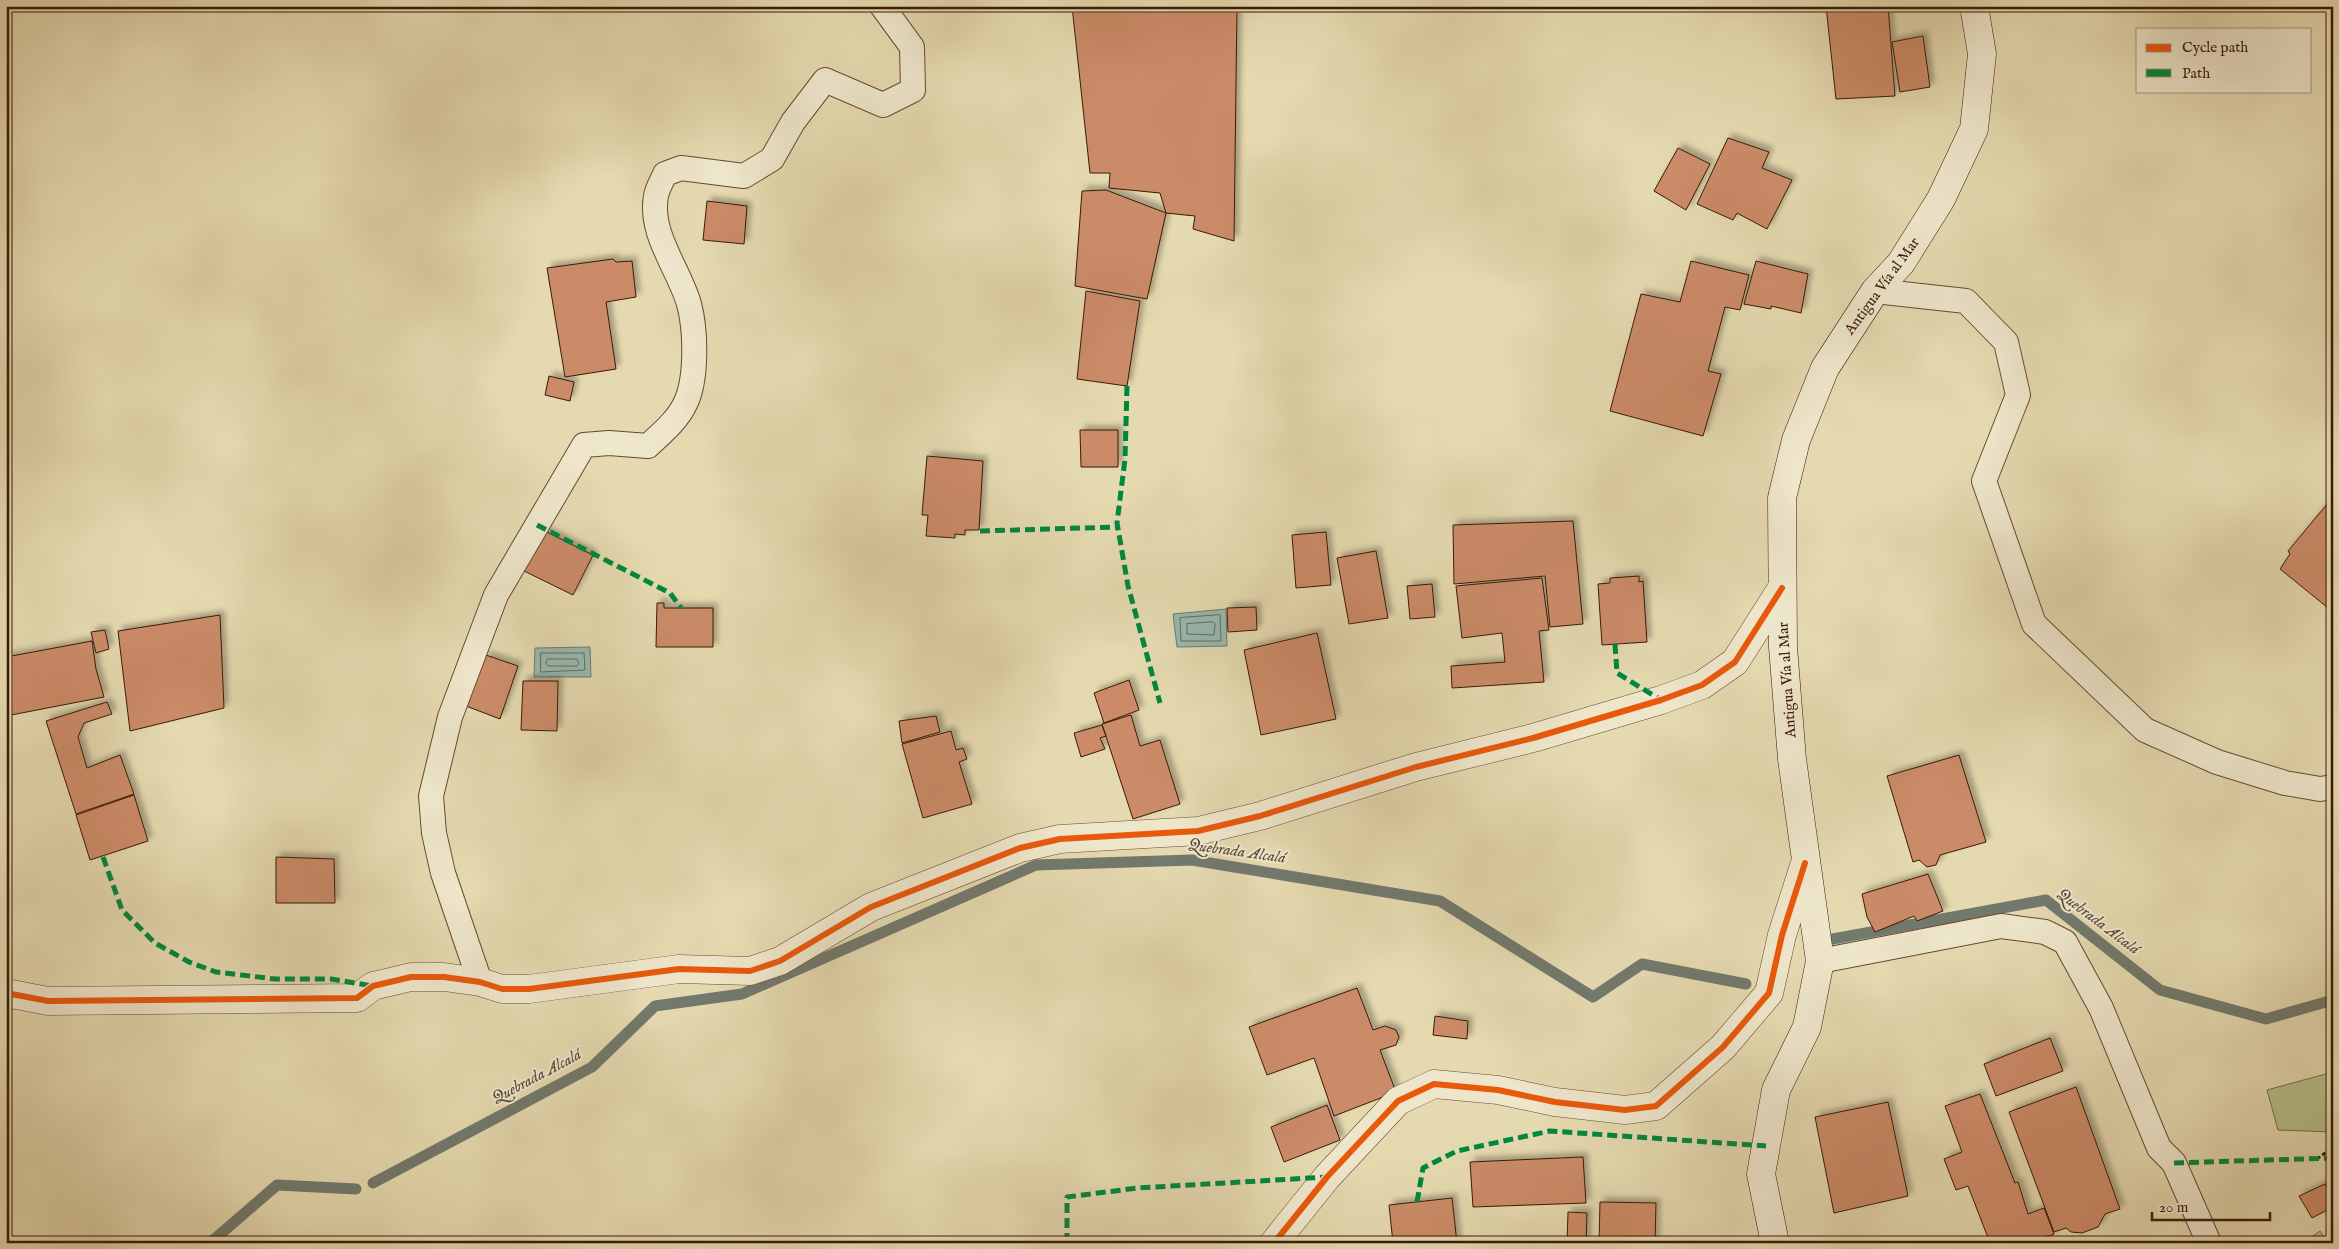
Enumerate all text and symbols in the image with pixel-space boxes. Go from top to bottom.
legend [2136,28,2312,92]
text: Cycle path [2182,38,2248,57]
text: Path [2182,64,2210,83]
street label: Antigua Vía al Mar [1840,233,1924,339]
street label: Antigua Vía al Mar [1773,621,1801,740]
water label: Quebrada Alcalá [1187,835,1289,869]
water label: Quebrada Alcalá [2053,884,2145,961]
water label: Quebrada Alcalá [489,1044,587,1109]
scale bar [2152,1189,2269,1221]
text: 20 m [2159,1198,2189,1217]

